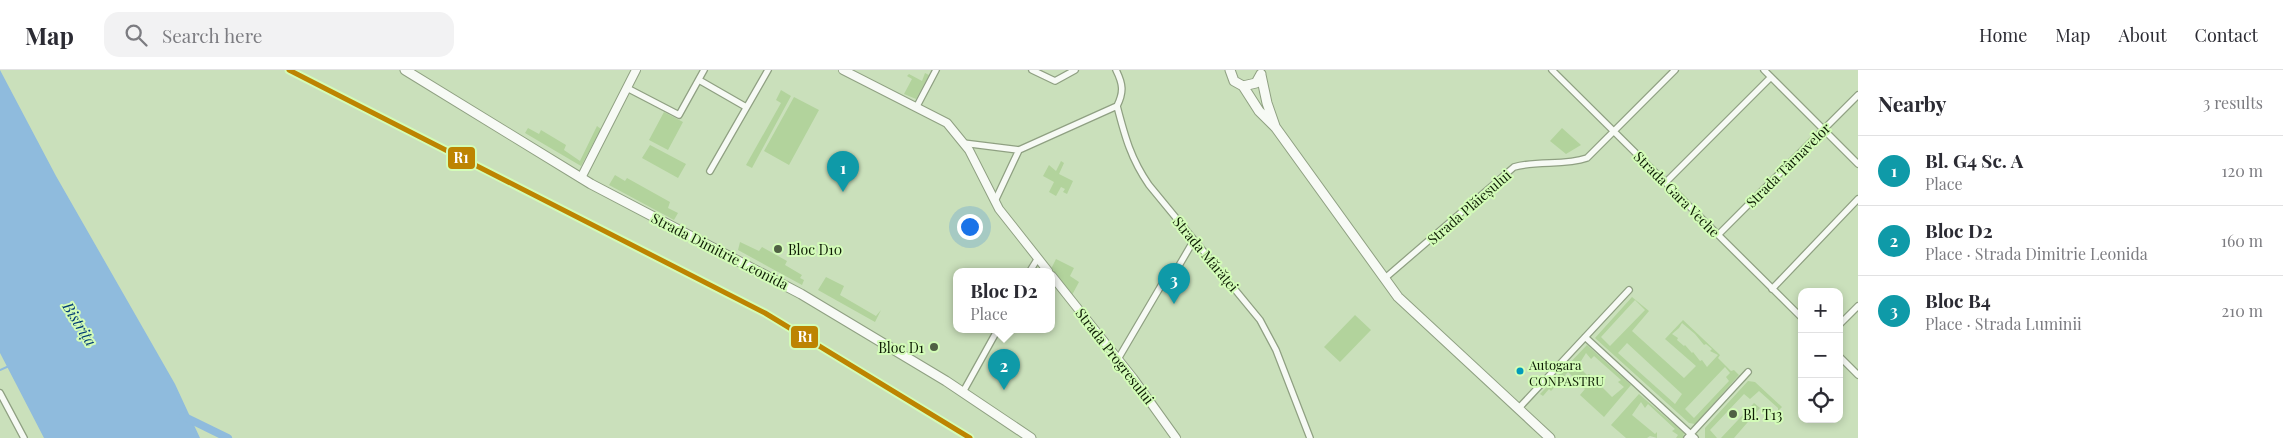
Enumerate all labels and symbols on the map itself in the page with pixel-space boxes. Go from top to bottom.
street label: Strada Târnavelor [1742,118,1835,211]
line badge: R1 [447,146,476,170]
street label: Strada Gara Veche [1630,147,1724,241]
text: R1 [453,148,469,167]
pin: 1 [827,151,859,192]
street label: Strada Plăieșului [1423,165,1515,249]
street label: Strada Dimitrie Leonida [648,208,792,294]
street label: Strada Mărăței [1169,212,1243,296]
your location [957,214,983,240]
place label: Bloc D10 [788,240,842,259]
marker: Bloc D10 [772,243,784,255]
pin: 3 [1158,263,1190,304]
water label: Bistrița [58,297,101,350]
street label: Strada Progresului [1071,304,1159,408]
line badge: R1 [790,325,819,349]
text: R1 [797,327,813,346]
place label: Bloc D1 [878,338,924,357]
marker: Bloc D1 [928,341,940,353]
pin: 2 [988,349,1020,390]
place label: Autogara CONPASTRU [1528,356,1604,389]
marker: Autogara CONPASTRU [1515,366,1525,376]
place label: Bl. T13 [1743,405,1782,424]
marker: Bl. T13 [1727,408,1739,420]

